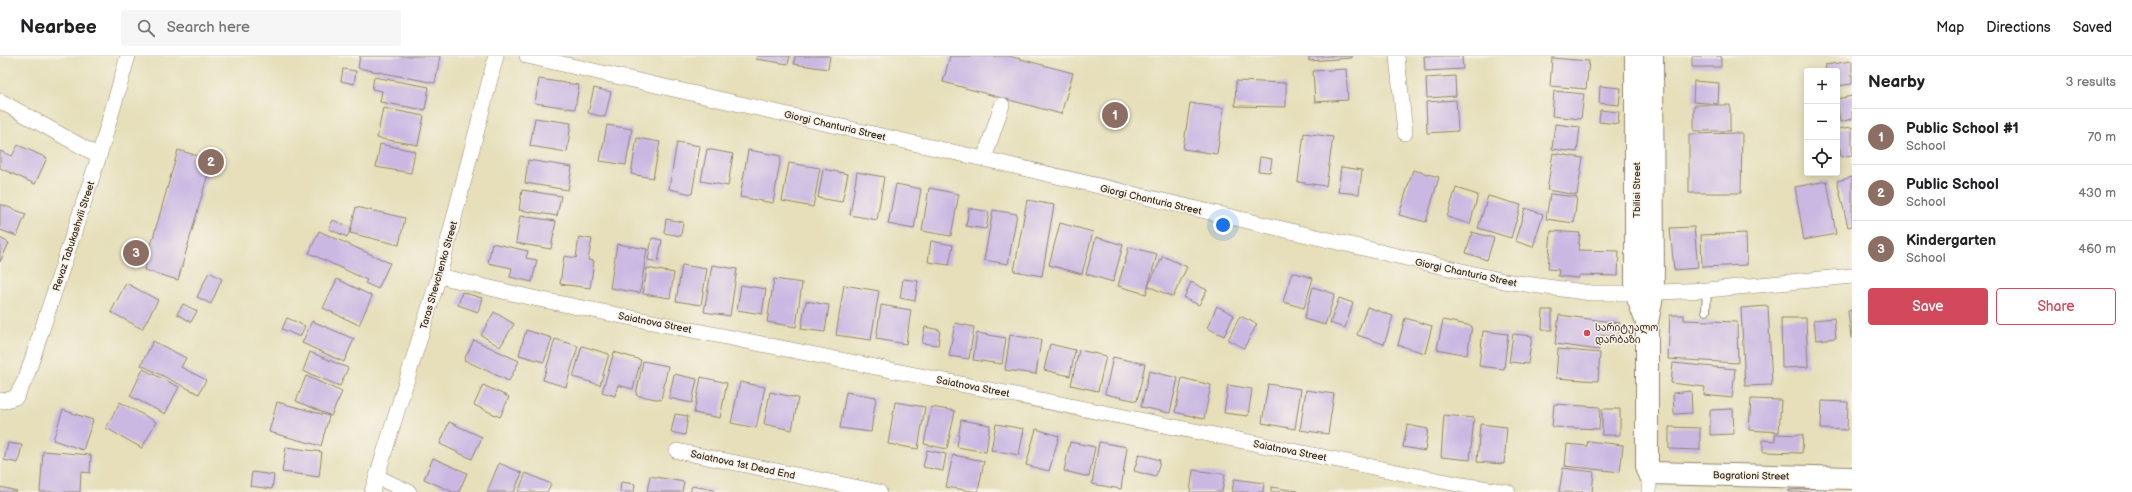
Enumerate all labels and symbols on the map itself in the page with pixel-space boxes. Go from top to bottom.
pin: 1 [1102,100,1128,130]
street label: Giorgi Chanturia Street [783,108,887,144]
pin: 2 [198,147,224,177]
street label: Tbilisi Street [1631,162,1643,218]
street label: Revaz Tabukashvili Street [51,180,97,293]
street label: Giorgi Chanturia Street [1099,182,1203,218]
your location [1213,215,1233,235]
street label: Taras Shevchenko Street [418,220,460,331]
pin: 3 [123,238,149,268]
street label: Giorgi Chanturia Street [1414,256,1518,290]
street label: Saiatnova Street [617,310,692,336]
place label: სარიტუალო დარბაზი [1595,322,1658,346]
marker: სარიტუალო დარბაზი [1582,328,1592,338]
street label: Saiatnova Street [935,374,1010,400]
street label: Saiatnova Street [1252,438,1327,464]
street label: Saiatnova 1st Dead End [689,448,797,482]
street label: Bagrationi Street [1713,469,1789,483]

